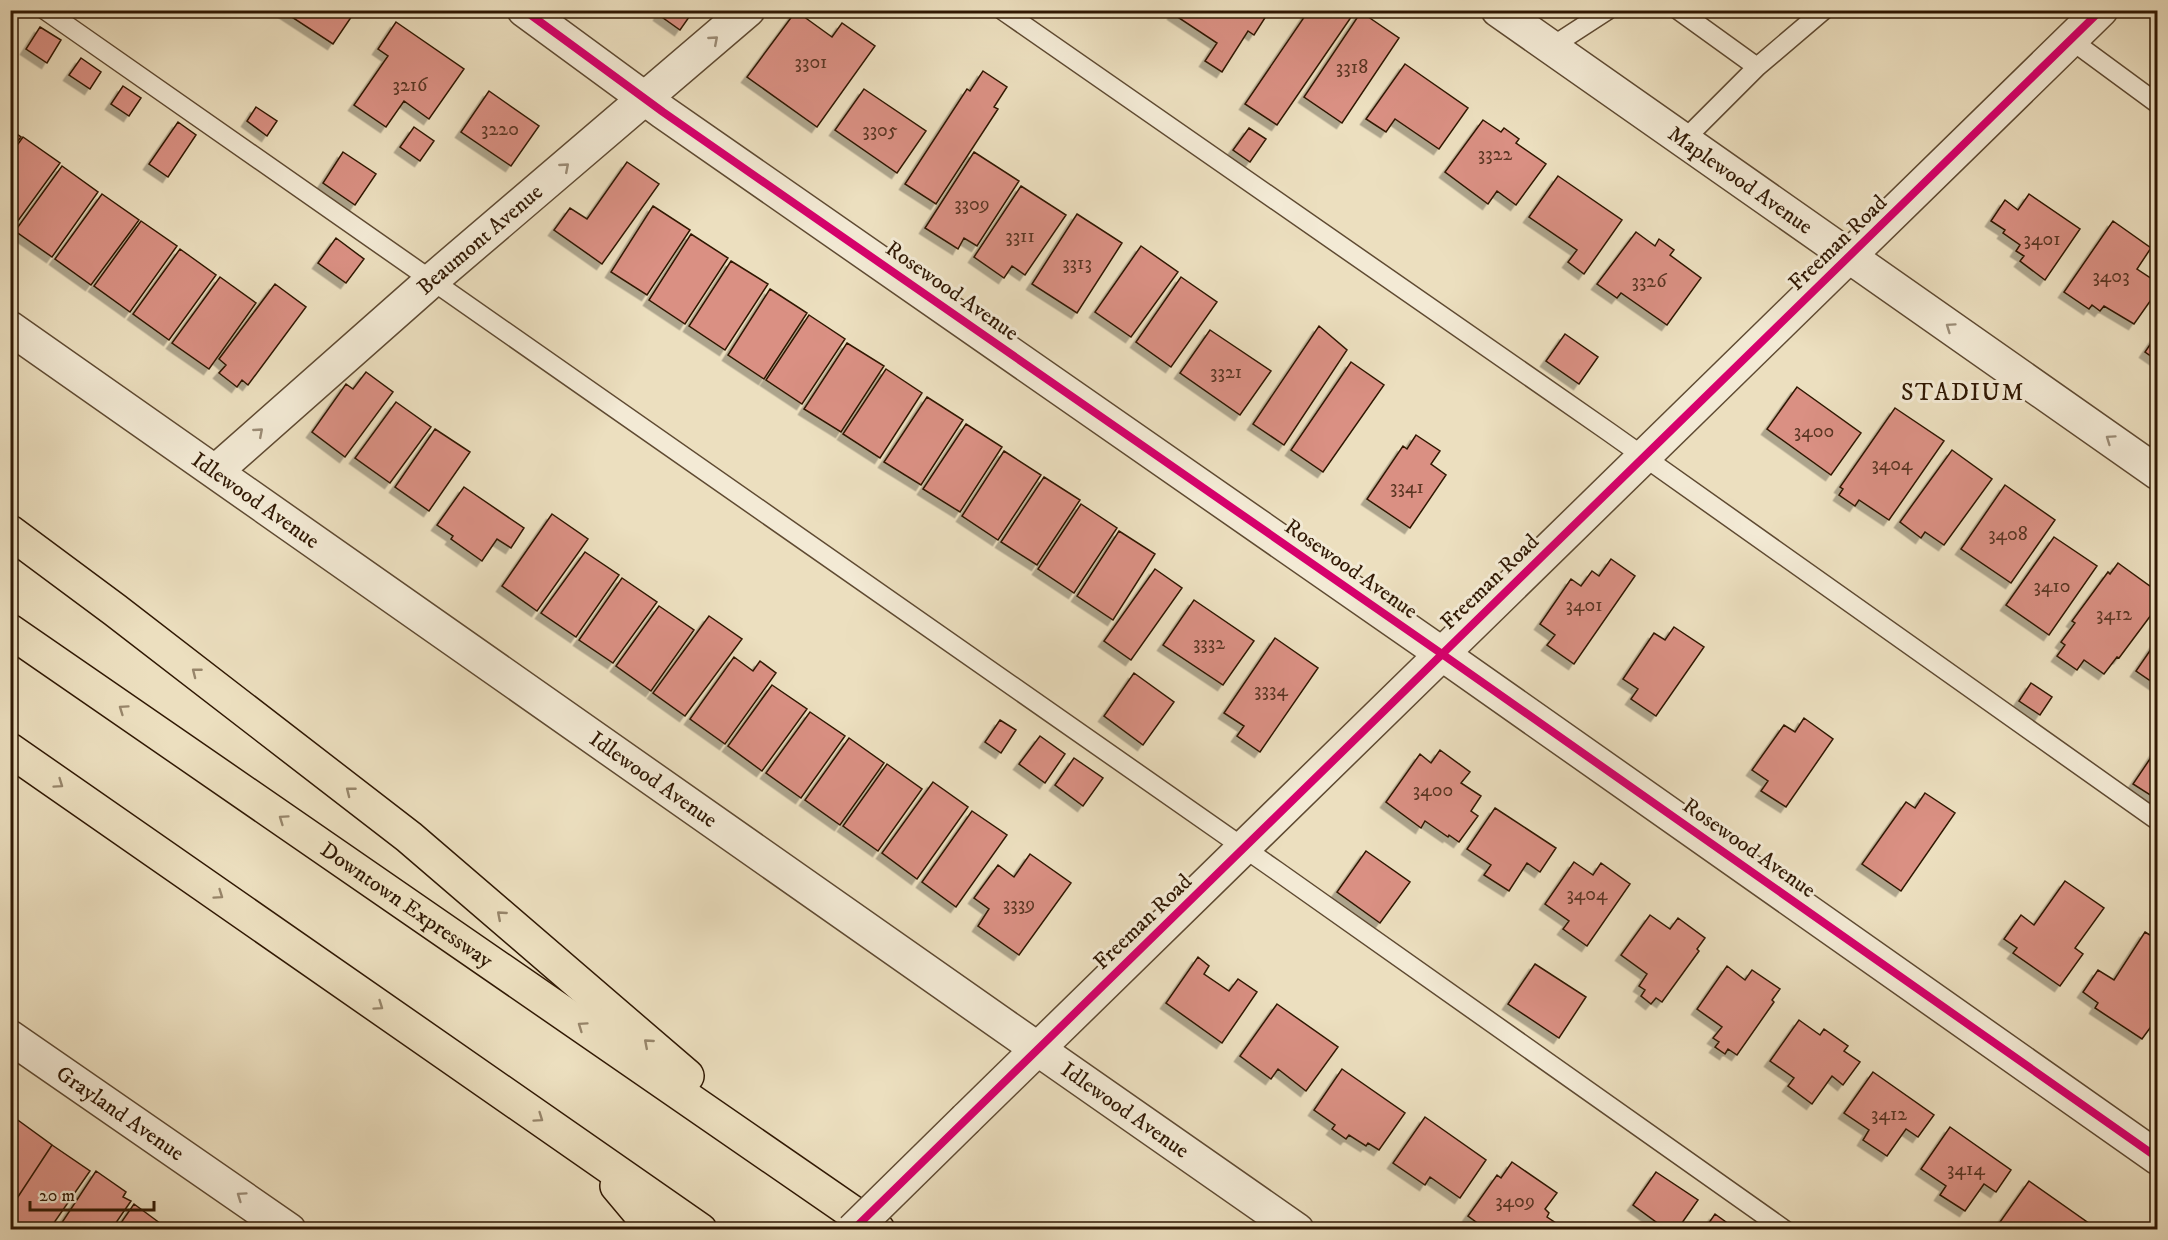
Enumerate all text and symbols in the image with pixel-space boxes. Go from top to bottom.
one-way arrow [707,36,718,47]
house number: 3301 [795,50,827,75]
house number: 3318 [1336,55,1368,80]
house number: 3216 [393,73,428,98]
house number: 3220 [481,117,519,142]
house number: 3305 [862,118,898,143]
street label: Maplewood Avenue [1663,120,1818,240]
house number: 3322 [1478,142,1512,167]
one-way arrow [558,163,569,174]
street label: Beaumont Avenue [411,178,548,301]
street label: Freeman Road [1783,189,1893,297]
house number: 3309 [954,192,990,217]
house number: 3311 [1005,224,1035,249]
house number: 3401 [2024,227,2061,252]
street label: Rosewood Avenue [880,235,1024,347]
house number: 3313 [1062,251,1092,276]
house number: 3403 [2092,264,2130,289]
house number: 3326 [1631,269,1667,294]
one-way arrow [1946,323,1957,334]
house number: 3321 [1210,360,1242,385]
district label: STADIUM [1901,378,2025,408]
house number: 3400 [1794,419,1834,444]
one-way arrow [253,428,263,439]
one-way arrow [2105,435,2116,446]
street label: Idlewood Avenue [186,446,325,554]
house number: 3404 [1871,452,1913,477]
house number: 3341 [1390,475,1424,500]
street label: Rosewood Avenue [1279,513,1423,625]
house number: 3408 [1988,522,2028,547]
street label: Freeman Road [1435,528,1545,636]
house number: 3410 [2033,574,2071,599]
house number: 3401 [1566,593,1603,618]
house number: 3412 [2096,602,2132,627]
house number: 3332 [1193,631,1225,656]
one-way arrow [192,668,203,679]
house number: 3334 [1254,678,1288,703]
one-way arrow [118,705,129,716]
street label: Idlewood Avenue [584,725,723,834]
one-way arrow [52,777,63,788]
house number: 3400 [1413,778,1453,803]
one-way arrow [346,788,357,799]
street label: Rosewood Avenue [1677,792,1821,904]
one-way arrow [279,815,290,826]
street label: Downtown Expressway [315,836,499,974]
street label: Freeman Road [1088,868,1198,976]
house number: 3404 [1566,882,1608,907]
one-way arrow [212,888,223,899]
house number: 3339 [1003,892,1035,917]
one-way arrow [497,911,508,922]
one-way arrow [372,999,383,1010]
one-way arrow [578,1022,589,1033]
one-way arrow [644,1039,655,1050]
street label: Idlewood Avenue [1056,1056,1194,1164]
street label: Grayland Avenue [51,1060,189,1167]
house number: 3412 [1871,1102,1907,1127]
one-way arrow [532,1110,543,1121]
house number: 3414 [1947,1157,1985,1182]
scale bar [30,1174,154,1212]
text: 20 m [39,1185,75,1207]
house number: 3409 [1495,1189,1535,1214]
one-way arrow [236,1192,247,1203]

